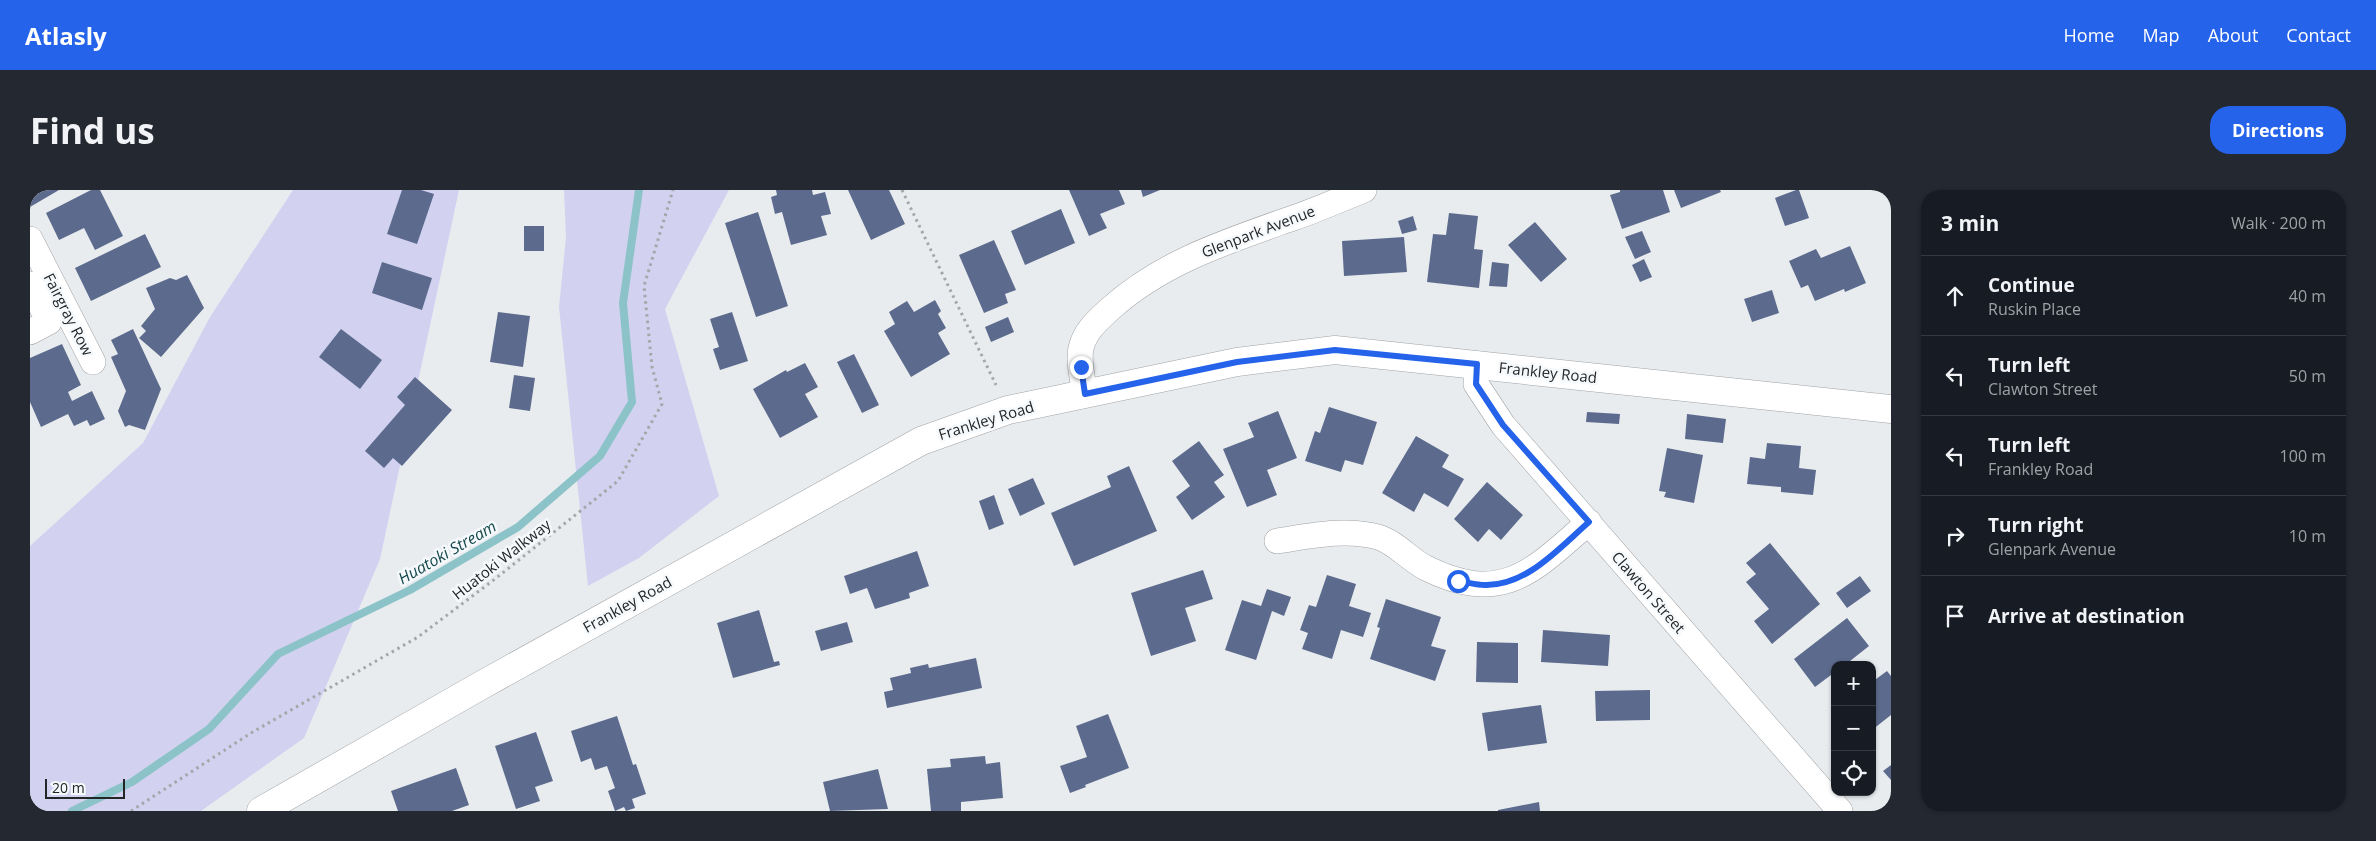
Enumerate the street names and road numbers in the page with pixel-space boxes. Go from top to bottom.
street label: Glenpark Avenue [1198,200,1318,262]
street label: Fairgray Row [40,269,98,359]
street label: Frankley Road [1498,357,1598,387]
street label: Frankley Road [936,396,1036,444]
street label: Huatoki Walkway [448,514,555,604]
street label: Clawton Street [1608,547,1690,637]
street label: Frankley Road [579,571,675,637]

